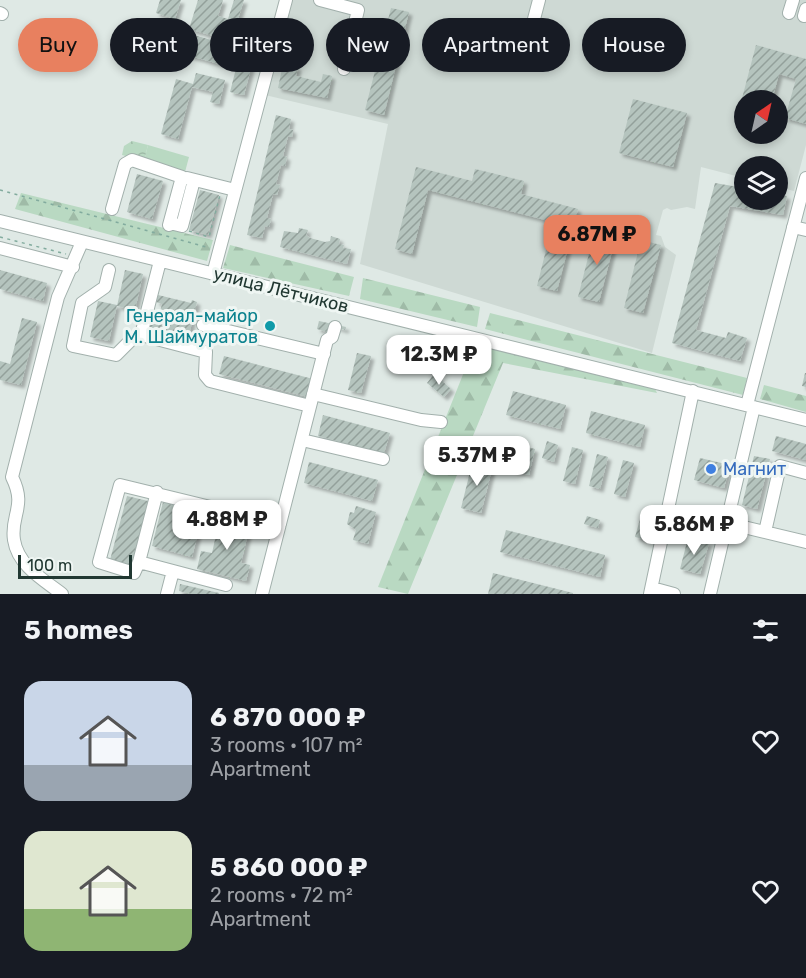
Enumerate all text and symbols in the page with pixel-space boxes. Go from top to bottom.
chip: Buy [18,18,98,72]
chip: Rent [110,18,198,72]
chip: Filters [210,18,314,72]
chip: New [326,18,410,72]
chip: Apartment [422,18,570,72]
chip: House [582,18,686,72]
north arrow [734,90,788,144]
map controls [734,90,788,210]
button: layers [734,156,788,210]
pin: 6.87M ₽ [542,215,652,266]
text: 6.87M ₽ [558,222,636,246]
street label: улица Лётчиков [211,263,351,317]
place label: Генерал-майор М. Шаймуратов [124,305,258,348]
marker: Генерал-майор М. Шаймуратов [263,319,277,333]
pin: 12.3M ₽ [384,335,494,386]
text: 12.3M ₽ [400,342,478,366]
pin: 5.37M ₽ [422,436,532,487]
text: 5.37M ₽ [438,443,516,467]
place label: Магнит [723,458,786,480]
marker: Магнит [704,462,718,476]
pin: 4.88M ₽ [172,500,282,551]
pin: 5.86M ₽ [639,505,749,556]
text: 4.88M ₽ [186,507,268,531]
text: 5.86M ₽ [654,512,734,536]
scale bar [18,552,132,580]
text: 100 m [27,556,72,575]
icon: filters [749,614,782,647]
text: 5 homes [24,615,133,646]
text: 6 870 000 ₽ [210,702,366,733]
icon: home [72,705,144,777]
icon: heart [749,725,782,758]
text: 3 rooms · 107 m² [210,733,363,757]
text: Apartment [210,757,311,781]
text: 5 860 000 ₽ [210,852,367,883]
icon: home [72,855,144,927]
icon: heart [749,875,782,908]
text: 2 rooms · 72 m² [210,883,353,907]
text: Apartment [210,907,311,931]

